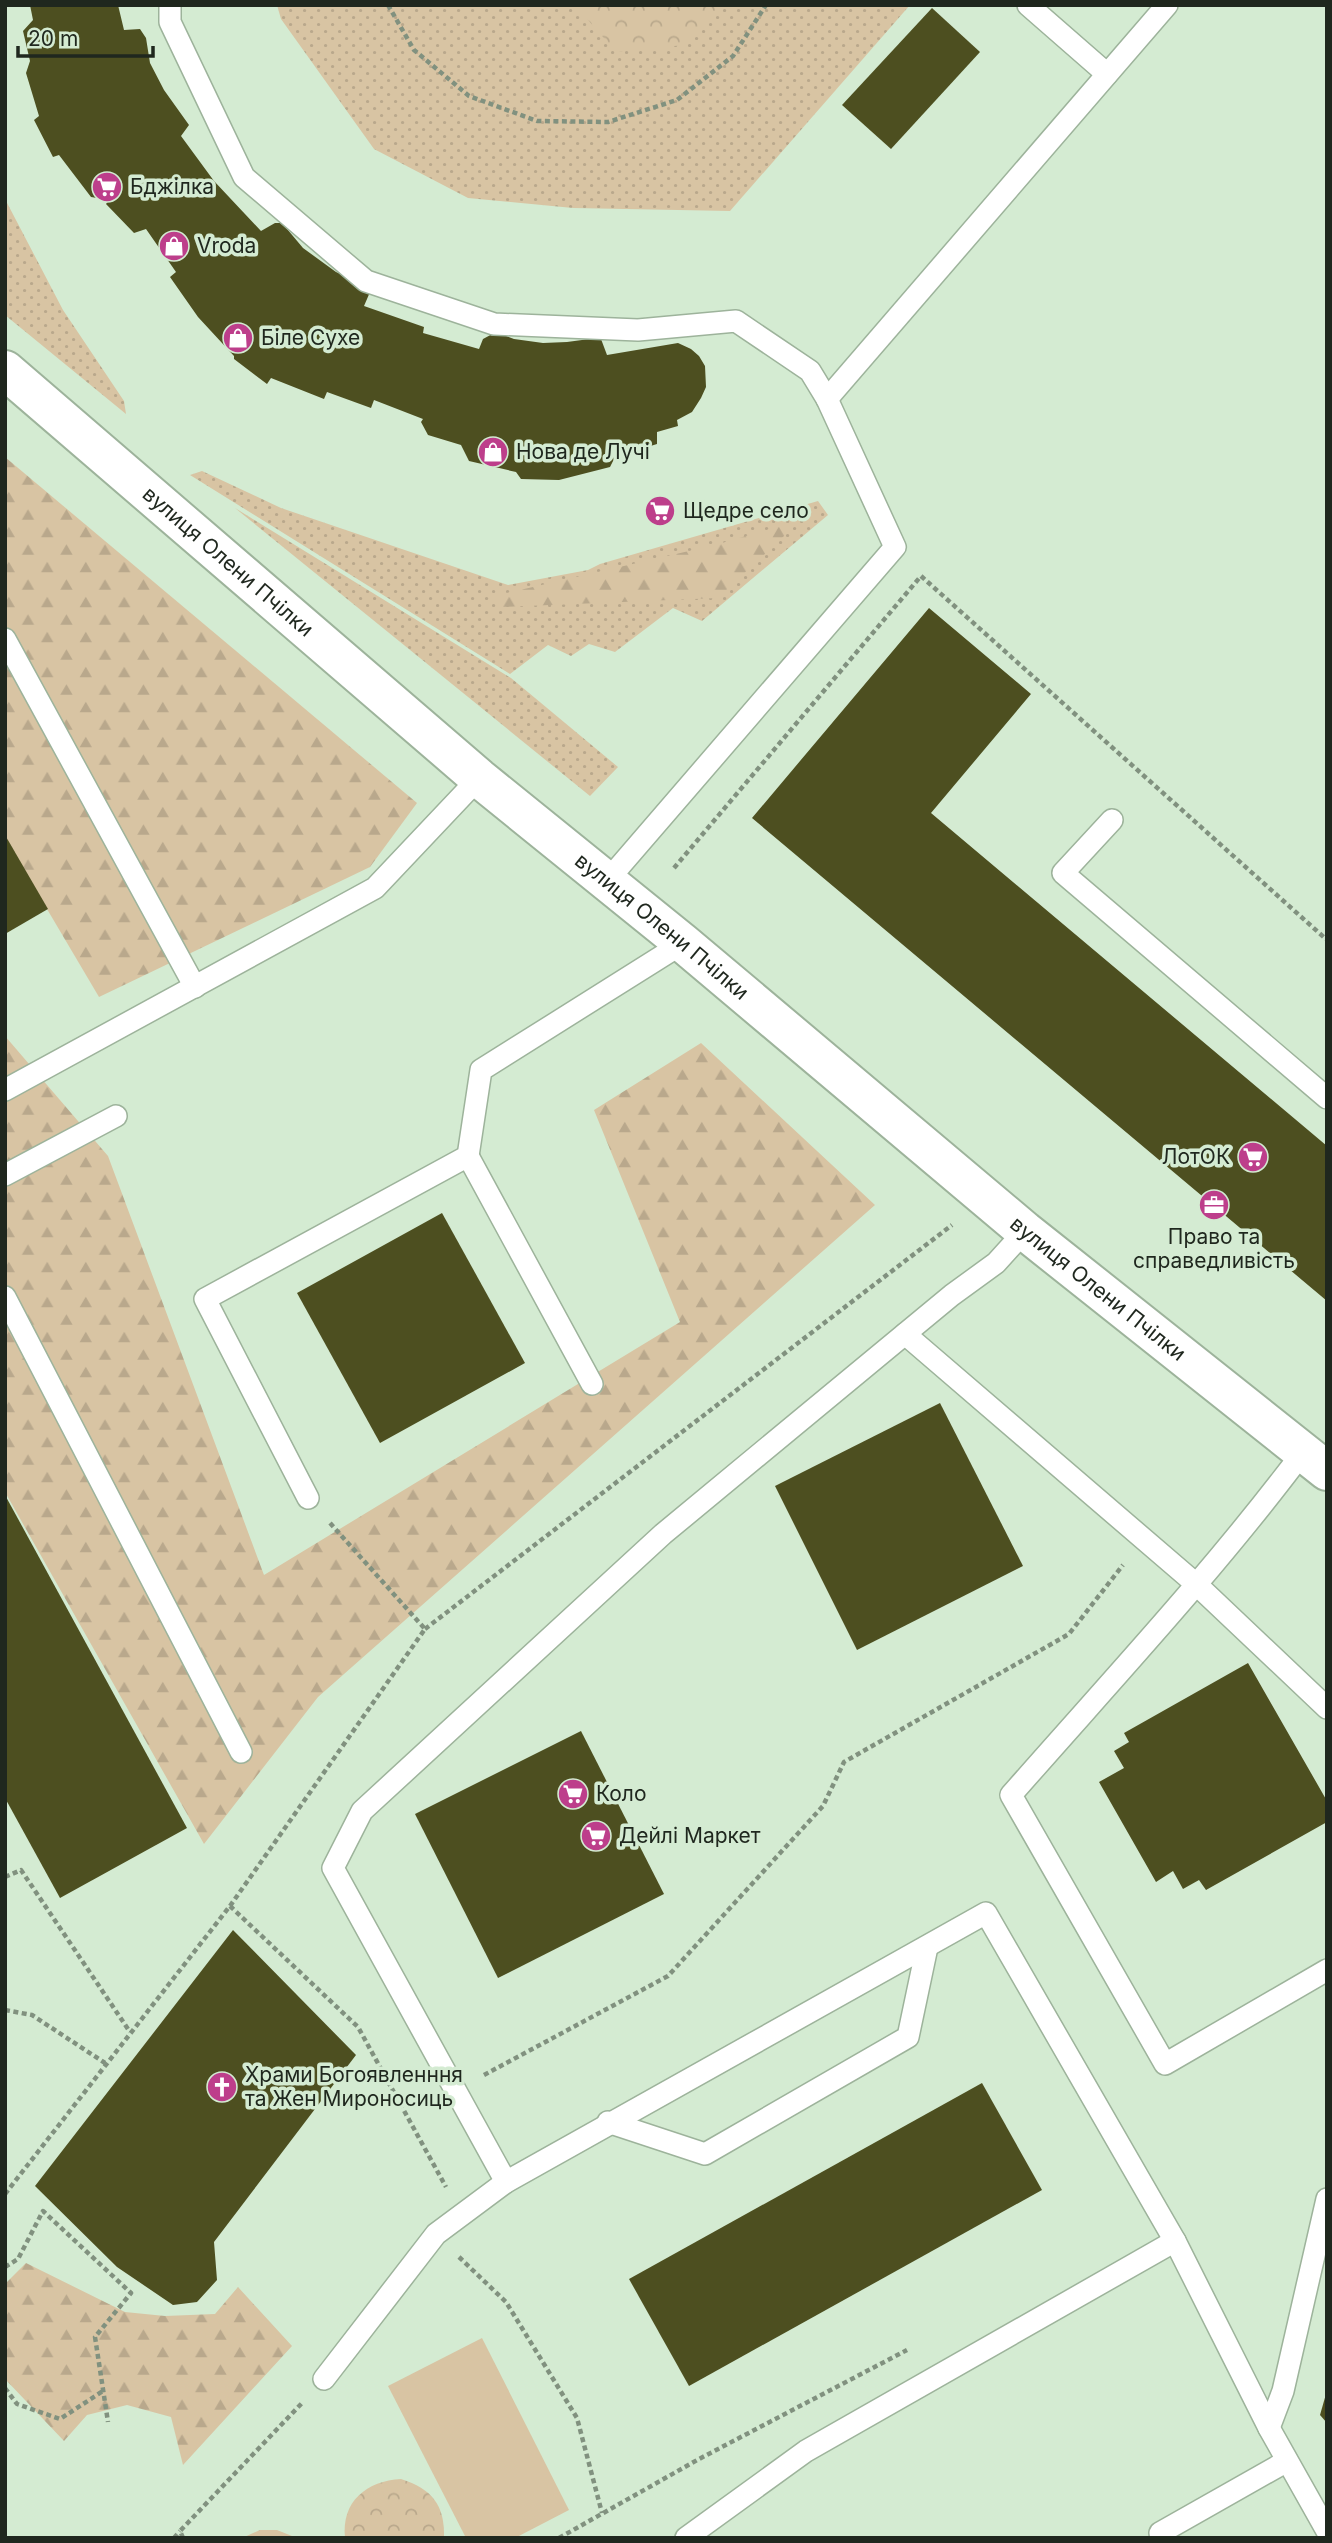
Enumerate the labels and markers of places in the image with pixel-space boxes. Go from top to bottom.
supermarket icon: Бджілка [90,170,124,204]
place label: Бджілка [130,174,214,199]
shop icon: Vroda [157,229,191,263]
place label: Vroda [197,233,256,258]
shop icon: Біле Сухе [221,321,255,355]
place label: Біле Сухе [261,325,360,350]
shop icon: Нова де Лучі [476,435,510,469]
place label: Нова де Лучі [516,439,650,464]
supermarket icon: Щедре село [643,494,677,528]
place label: Щедре село [683,498,809,523]
supermarket icon: ЛотОК [1236,1140,1270,1174]
place label: ЛотОК [1162,1144,1230,1169]
office icon: Право та справедливість [1197,1188,1231,1222]
place label: Право та справедливість [1133,1224,1295,1273]
supermarket icon: Коло [556,1777,590,1811]
place label: Коло [596,1781,647,1806]
supermarket icon: Дейлі Маркет [579,1819,613,1853]
place label: Дейлі Маркет [619,1823,761,1848]
place label: Храми Богоявленння та Жен Мироносиць [245,2062,463,2111]
church icon: Храми Богоявленння та Жен Мироносиць [205,2070,239,2104]

